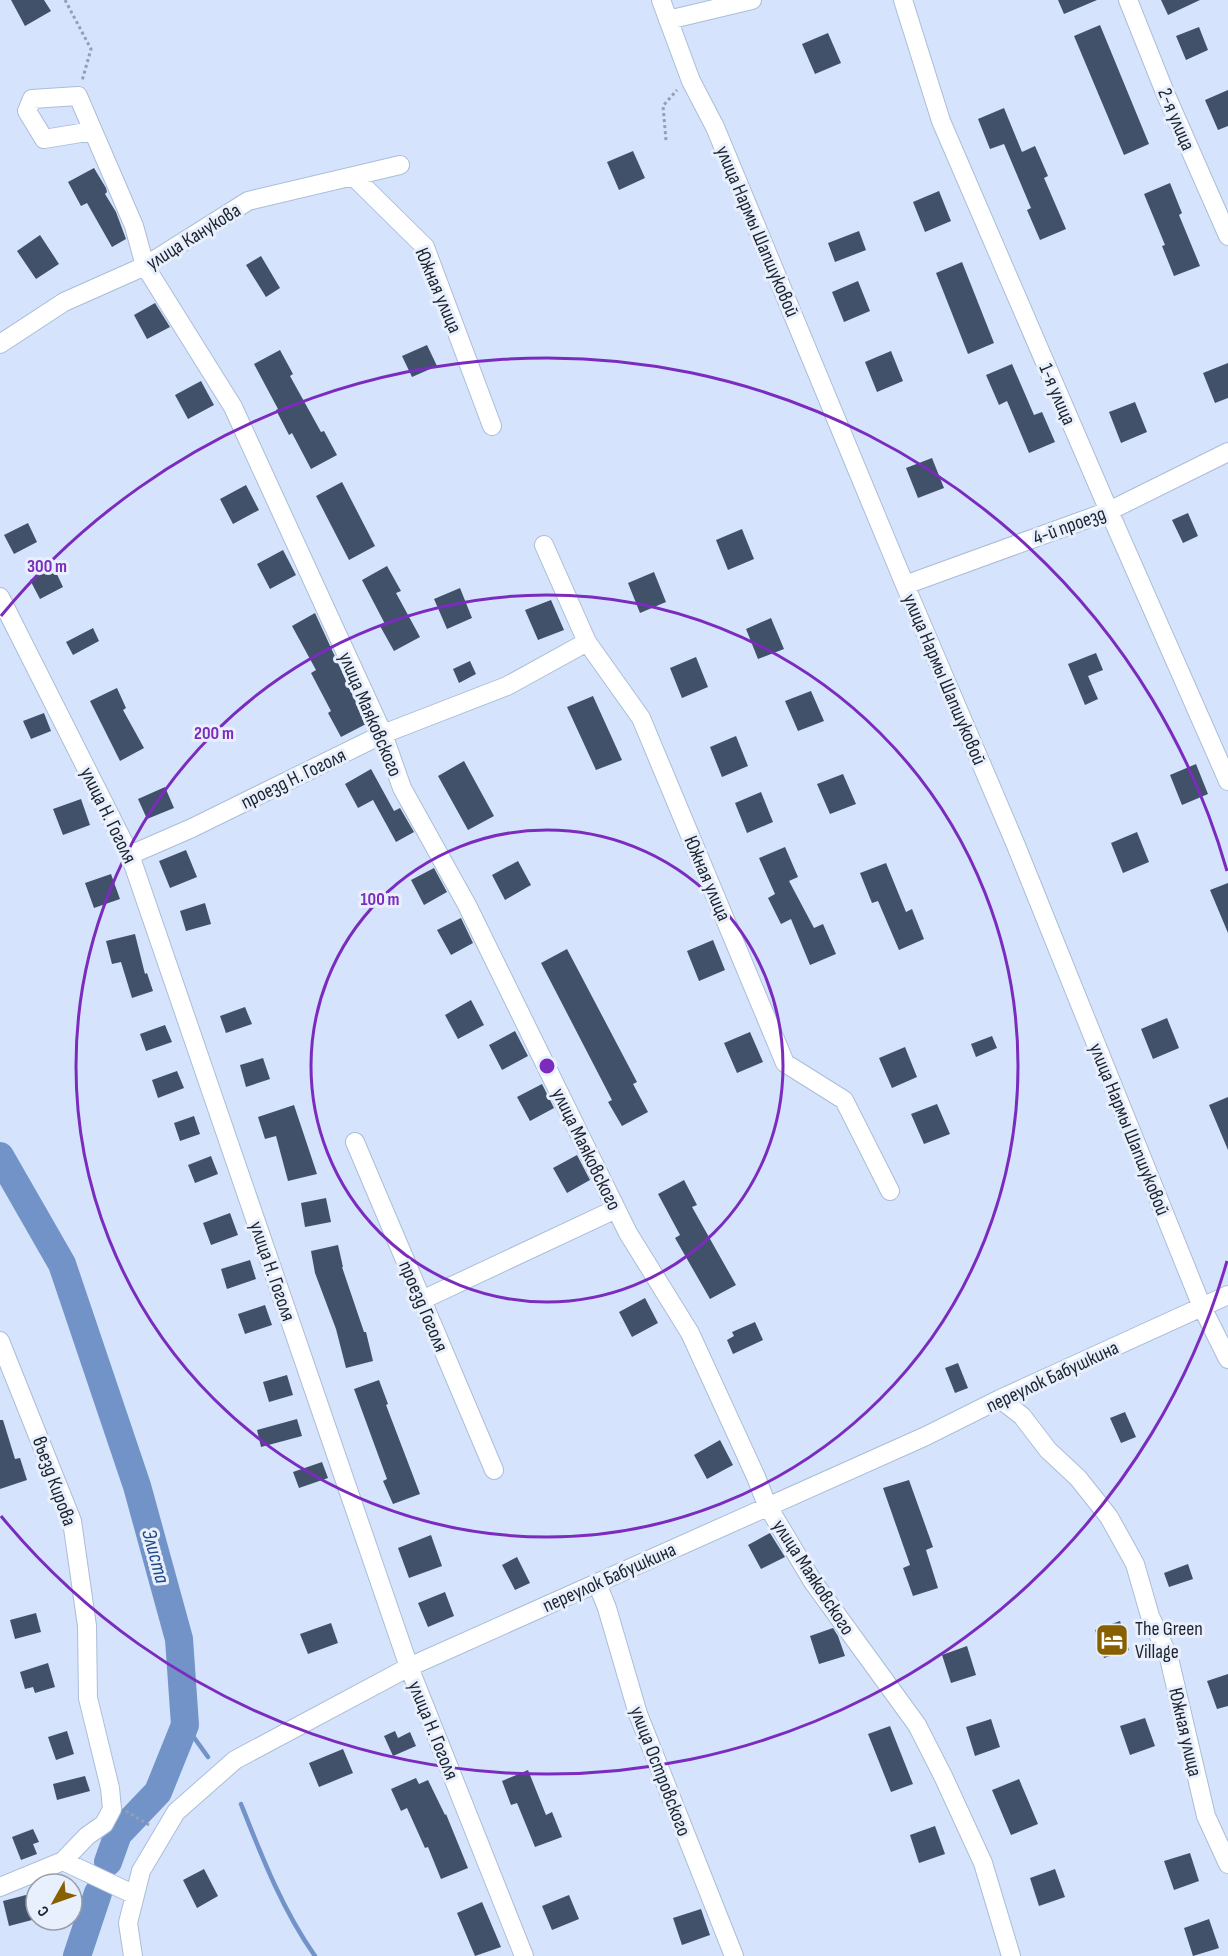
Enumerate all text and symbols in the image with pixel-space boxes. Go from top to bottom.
street label: 2-я улица [1152,84,1200,154]
street label: улица Нармы Шапшуковой [710,142,804,321]
street label: улица Канукова [142,198,245,275]
street label: Южная улица [409,244,467,337]
street label: 1-я улица [1033,360,1081,429]
street label: 4-й проезд [1030,502,1109,550]
text: 300 m [27,556,67,577]
street label: улица Нармы Шапшуковой [897,590,991,769]
street label: улица Маяковского [333,649,407,780]
text: 200 m [194,723,234,744]
street label: проезд Н. Гоголя [237,743,350,815]
street label: улица Н. Гоголя [74,763,142,867]
street label: Южная улица [678,832,736,925]
text: 100 m [361,889,400,910]
street label: улица Нармы Шапшуковой [1084,1040,1175,1219]
centre of rings [537,1056,557,1076]
street label: улица Маяковского [546,1084,626,1214]
street label: улица Н. Гоголя [244,1218,300,1324]
street label: проезд Гоголя [393,1257,453,1356]
street label: переулок Бабушкина [982,1336,1123,1418]
street label: въезд Кирова [27,1433,81,1529]
street label: улица Маяковского [767,1515,859,1640]
water label: Элиста [136,1526,175,1586]
street label: переулок Бабушкина [539,1538,680,1618]
place label: The Green Village [1135,1617,1203,1664]
hotel icon: The Green Village [1094,1622,1130,1658]
street label: улица Н. Гоголя [402,1678,464,1783]
street label: Южная улица [1163,1686,1207,1779]
street label: улица Островского [624,1703,696,1840]
north arrow [24,1872,84,1932]
text: С [34,1901,54,1920]

